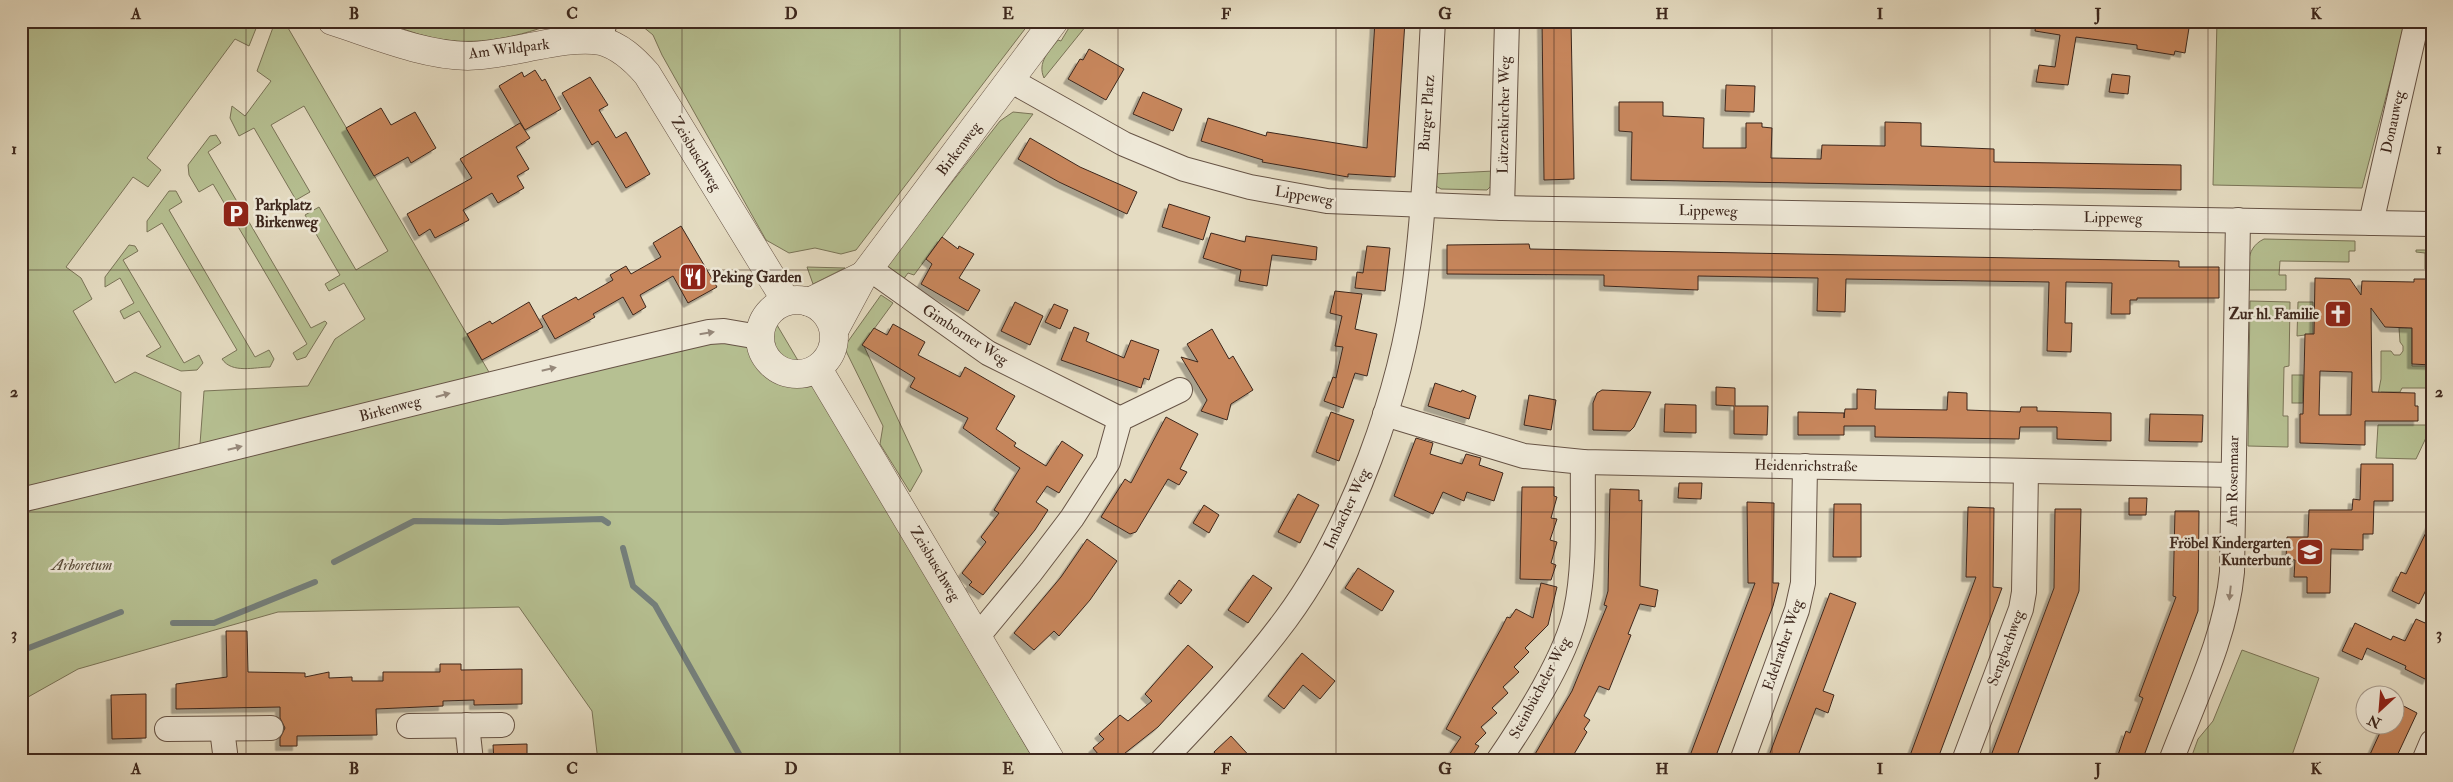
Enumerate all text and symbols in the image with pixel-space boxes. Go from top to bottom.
text: A [130,4,142,24]
text: B [349,4,359,24]
text: C [566,4,578,24]
text: D [784,4,798,24]
text: E [1002,4,1014,24]
text: F [1221,4,1231,24]
text: G [1438,4,1452,24]
text: H [1655,4,1669,24]
text: I [1877,4,1884,24]
text: J [2094,4,2102,25]
text: K [2310,4,2322,24]
street label: Am Wildpark [467,35,551,64]
street label: Lützenkircher Weg [1493,55,1515,174]
street label: Burger Platz [1415,74,1439,152]
street label: Donauweg [2377,88,2409,155]
street label: Zeisbuschweg [666,113,726,195]
street label: Birkenweg [932,118,986,180]
text: 1 [11,139,17,159]
text: 1 [2436,139,2442,159]
street label: Lippeweg [1273,182,1335,211]
place label: Parkplatz Birkenweg [255,196,318,233]
parking icon: Parkplatz Birkenweg [221,199,251,229]
street label: Lippeweg [1678,201,1738,222]
street label: Lippeweg [2083,208,2143,229]
restaurant icon: Peking Garden [678,262,708,292]
place label: Peking Garden [712,268,802,288]
church icon: Zur hl. Familie [2323,299,2353,329]
street label: Gimborner Weg [918,300,1012,370]
place label: Zur hl. Familie [2229,305,2320,324]
one-way arrow [699,328,715,336]
one-way arrow [541,365,556,373]
text: 2 [10,382,18,402]
text: 2 [2435,382,2443,402]
one-way arrow [436,391,451,399]
street label: Birkenweg [357,392,423,426]
street label: Am Rosenmaar [2223,435,2243,528]
one-way arrow [227,444,242,452]
street label: Heidenrichstraße [1754,456,1858,476]
street label: Imbacher Weg [1320,465,1374,553]
street label: Zeisbuschweg [905,523,965,605]
place label: Fröbel Kindergarten Kunterbunt [2169,534,2291,570]
school or university icon: Fröbel Kindergarten Kunterbunt [2295,537,2325,567]
park label: Arboretum [50,556,112,575]
one-way arrow [2226,586,2234,602]
street label: Edelrather Weg [1758,596,1808,693]
street label: Sengbachweg [1983,607,2029,689]
text: 3 [11,624,17,644]
text: 3 [2436,624,2442,644]
street label: Steinbücheler Weg [1505,633,1575,742]
north arrow [2356,684,2406,734]
text: N [2365,711,2385,732]
text: A [130,759,142,779]
text: B [349,759,359,779]
text: C [566,759,578,779]
text: D [784,759,798,779]
text: E [1002,759,1014,779]
text: F [1221,759,1231,779]
text: G [1438,759,1452,779]
text: H [1655,759,1669,779]
text: I [1877,759,1884,779]
text: J [2094,759,2102,780]
text: K [2310,759,2322,779]

